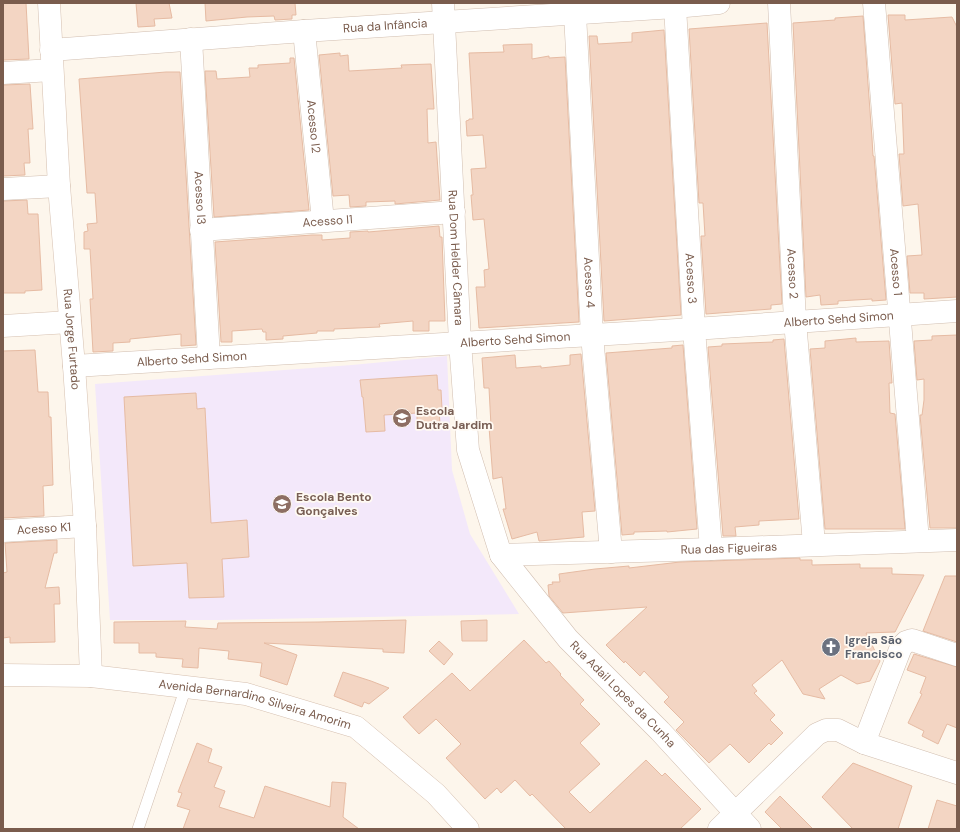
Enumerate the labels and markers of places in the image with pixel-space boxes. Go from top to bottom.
place label: Escola Dutra Jardim [416,403,493,433]
school or university icon: Escola Dutra Jardim [391,407,413,429]
place label: Escola Bento Gonçalves [296,489,372,519]
school or university icon: Escola Bento Gonçalves [271,493,293,515]
place label: Igreja São Francisco [845,632,903,662]
church icon: Igreja São Francisco [820,636,842,658]

